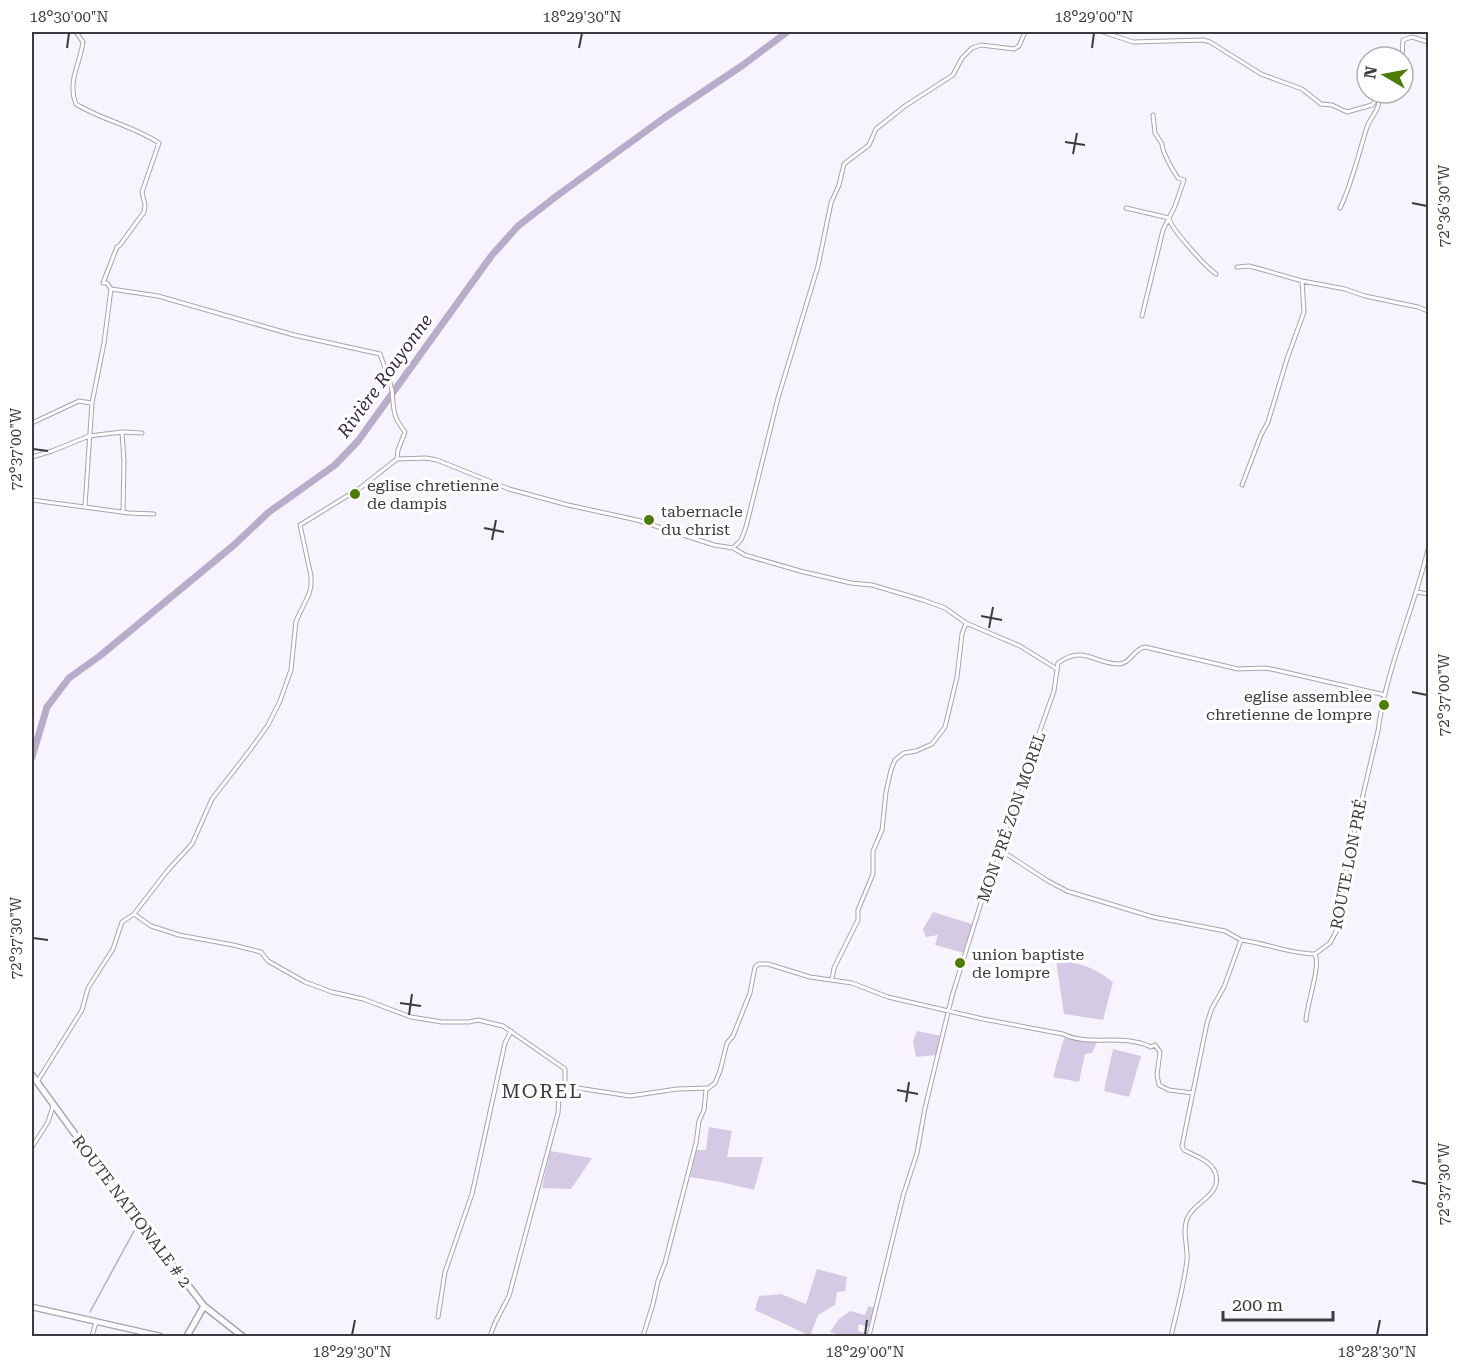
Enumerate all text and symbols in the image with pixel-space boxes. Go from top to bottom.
text: 18°30'00"N [29,8,109,26]
text: 18°29'30"N [542,8,622,26]
text: 18°29'00"N [1054,8,1134,26]
north arrow [1355,45,1415,105]
text: N [1360,65,1381,80]
text: 72°36'30"W [1435,164,1453,247]
water label: Rivière Rouyonne [332,310,436,442]
text: 72°37'00"W [7,407,25,490]
place label: eglise chretienne de dampis [367,476,499,513]
marker: eglise chretienne de dampis [348,487,362,501]
place label: tabernacle du christ [661,502,743,539]
marker: tabernacle du christ [642,513,656,527]
text: 72°37'00"W [1435,653,1453,736]
place label: eglise assemblee chretienne de lompre [1206,687,1372,724]
marker: eglise assemblee chretienne de lompre [1377,698,1391,712]
street label: MON PRÉ ZON MOREL [973,729,1050,905]
street label: ROUTE LON PRÉ [1327,797,1370,931]
text: 72°37'30"W [7,896,25,979]
place label: union baptiste de lompre [972,945,1084,982]
marker: union baptiste de lompre [953,956,967,970]
district label: MOREL [501,1079,583,1103]
street label: ROUTE NATIONALE # 2 [68,1132,195,1291]
text: 72°37'30"W [1435,1142,1453,1225]
scale bar [1223,1284,1332,1322]
text: 200 m [1232,1294,1283,1315]
text: 18°29'30"N [312,1343,392,1361]
text: 18°29'00"N [825,1343,905,1361]
text: 18°28'30"N [1337,1343,1417,1361]

